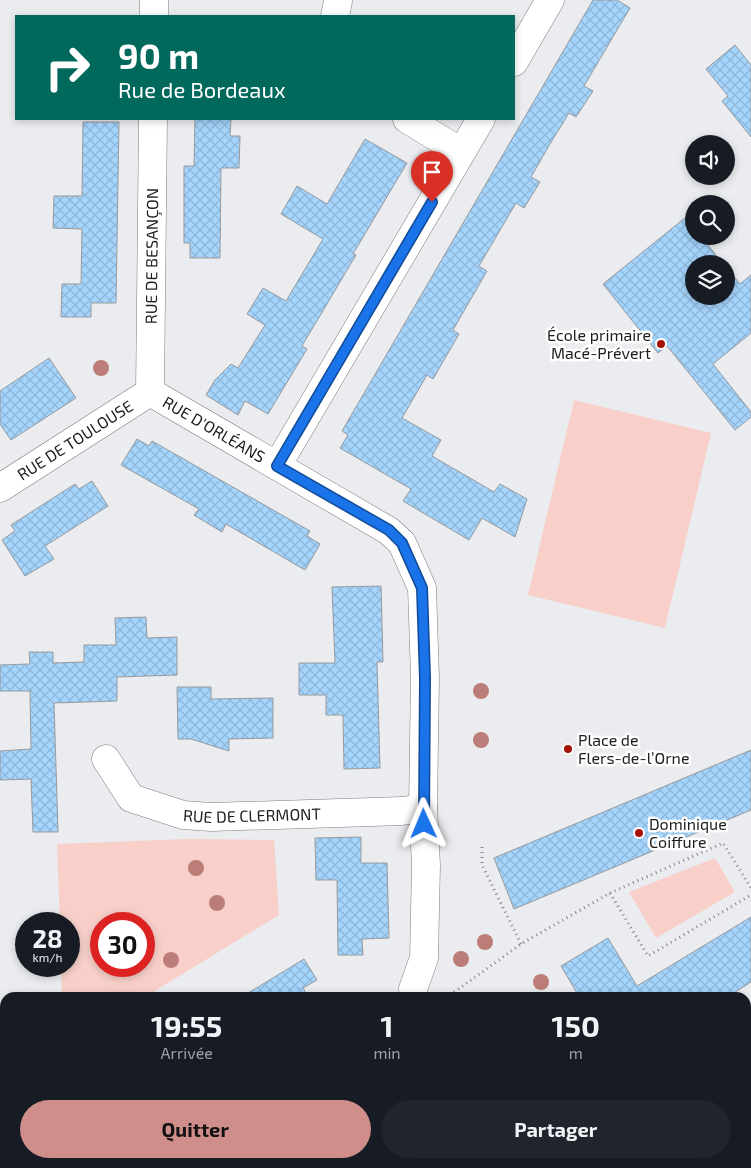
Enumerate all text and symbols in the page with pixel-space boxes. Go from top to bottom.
text: 90 m [118,34,199,76]
icon: right [35,35,100,100]
text: Rue de Bordeaux [118,76,286,102]
map controls [685,135,735,305]
button: sound [685,135,735,185]
pin [411,151,453,202]
icon: arrive [418,158,446,186]
street label: RUE DE BESANÇON [141,188,162,324]
button: search [685,195,735,245]
button: layers [685,255,735,305]
place label: École primaire Macé-Prévert [547,325,651,362]
marker: École primaire Macé-Prévert [655,338,667,350]
street label: RUE D'ORLÉANS [160,392,269,466]
street label: RUE DE TOULOUSE [13,396,136,484]
place label: Place de Flers-de-l’Orne [578,730,690,767]
marker: Place de Flers-de-l’Orne [562,743,574,755]
position arrow [397,797,449,849]
street label: RUE DE CLERMONT [182,804,321,826]
place label: Dominique Coiffure [649,814,727,851]
marker: Dominique Coiffure [633,827,645,839]
speed limit sign: 30 [90,912,155,977]
text: 28 [32,923,63,953]
text: km/h [33,950,62,964]
text: 19:55 [151,1007,222,1043]
text: 1 [381,1007,394,1043]
text: 150 [552,1007,600,1043]
text: Arrivée [161,1043,213,1062]
text: min [373,1043,401,1062]
text: m [569,1043,583,1062]
button: Quitter [20,1100,371,1158]
button: Partager [381,1100,731,1158]

